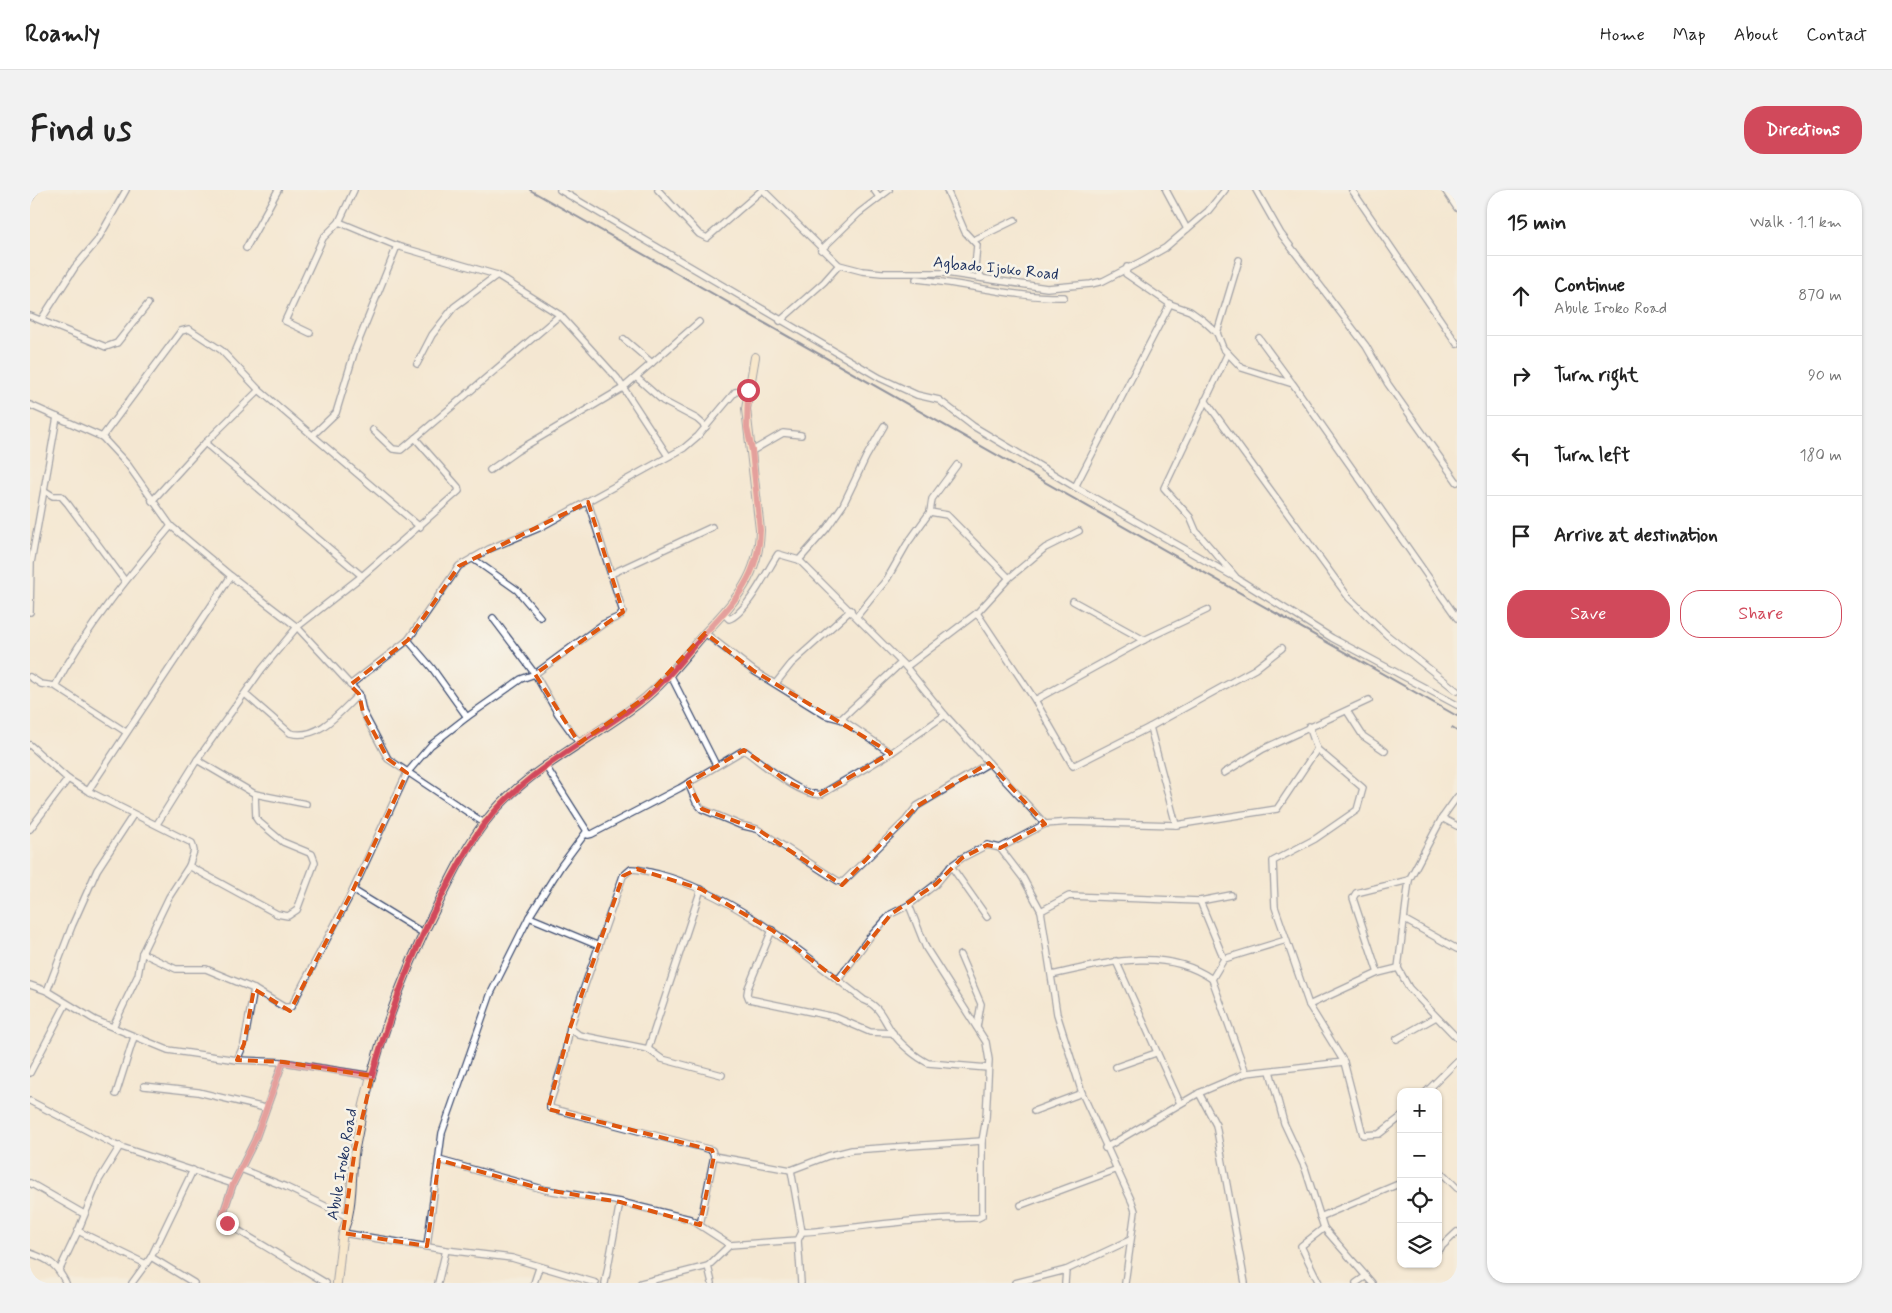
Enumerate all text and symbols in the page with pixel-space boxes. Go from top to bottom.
text: Roamly [25,19,100,50]
text: Home [1600,23,1645,47]
text: Map [1673,23,1706,47]
text: About [1734,23,1778,47]
text: Contact [1806,23,1867,47]
button: Directions [1744,106,1862,154]
text: Find us [30,107,132,153]
text: 15 min [1507,209,1567,237]
text: Walk · 1.1 km [1750,212,1842,233]
street label: Agbado Ijoko Road [932,251,1060,286]
text: Continue [1554,273,1625,298]
icon: ahead [1507,282,1535,310]
text: 870 m [1798,285,1842,306]
text: Abule Iroko Road [1554,298,1667,319]
icon: right [1507,362,1535,390]
text: Turn right [1554,363,1638,388]
text: 90 m [1808,365,1842,386]
route start [737,379,760,402]
icon: left [1507,442,1535,470]
text: Turn left [1554,443,1630,468]
text: 180 m [1799,445,1842,466]
icon: arrive [1507,522,1535,550]
text: Arrive at destination [1554,523,1718,548]
button: Save [1507,590,1670,638]
button: Share [1680,590,1842,638]
map controls [1397,1088,1442,1268]
button: + [1397,1088,1442,1133]
street label: Abule Iroko Road [322,1107,363,1222]
button: − [1397,1133,1442,1178]
button: locate [1397,1178,1442,1223]
route end [216,1212,239,1235]
button: layers [1397,1223,1442,1268]

